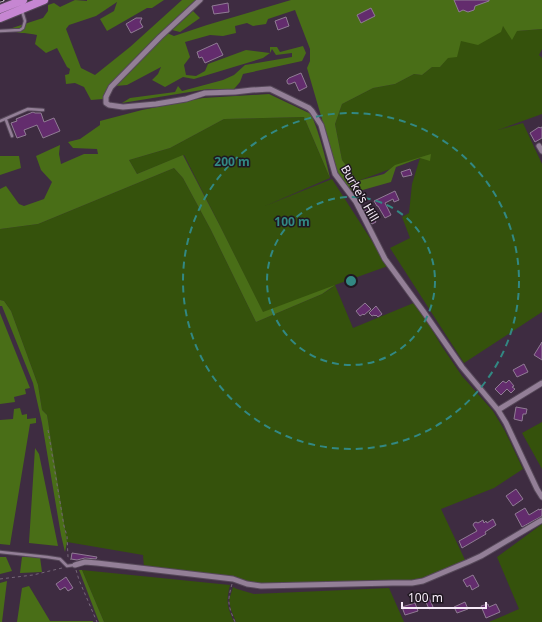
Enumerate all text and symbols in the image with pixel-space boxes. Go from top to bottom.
text: 200 m [214,153,250,170]
street label: Burke's Hill [337,162,383,224]
text: 100 m [274,213,310,230]
centre of rings [344,274,358,288]
scale bar [402,584,486,610]
text: 100 m [408,589,443,606]

